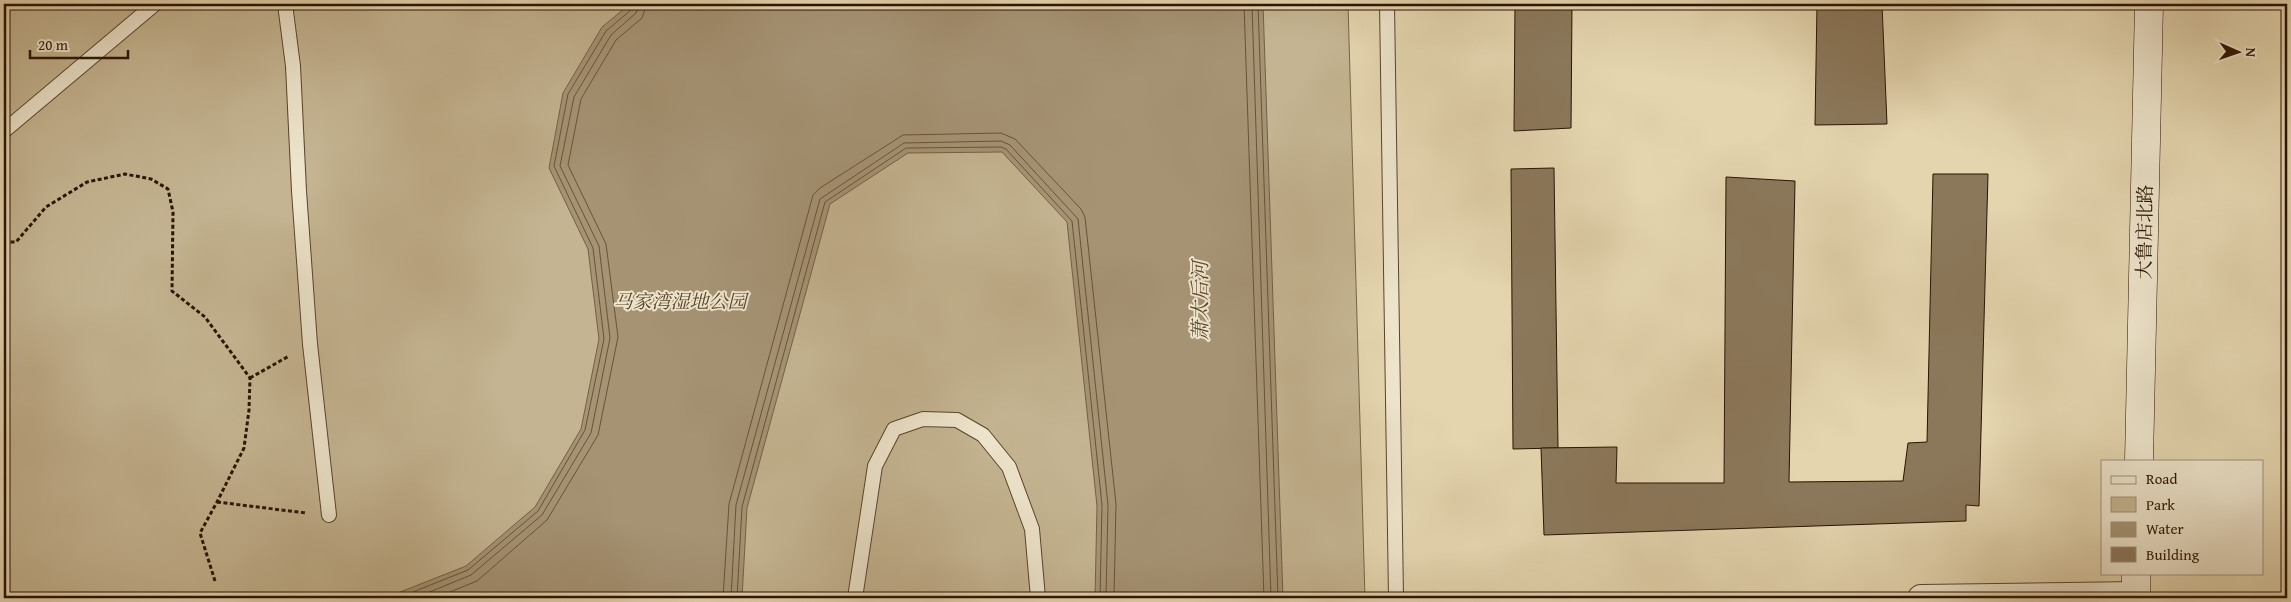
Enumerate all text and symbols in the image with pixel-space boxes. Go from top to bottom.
scale bar [30,28,128,60]
north arrow [2214,28,2264,78]
text: 20 m [38,34,69,55]
text: N [2241,47,2261,58]
street label: 大鲁店北路 [2129,184,2159,280]
water label: 萧太后河 [1185,258,1214,341]
park label: 马家湾湿地公园 [613,287,749,315]
legend [2101,460,2264,574]
text: Road [2146,468,2177,489]
text: Park [2146,494,2175,515]
text: Water [2146,518,2184,539]
text: Building [2146,544,2200,565]

